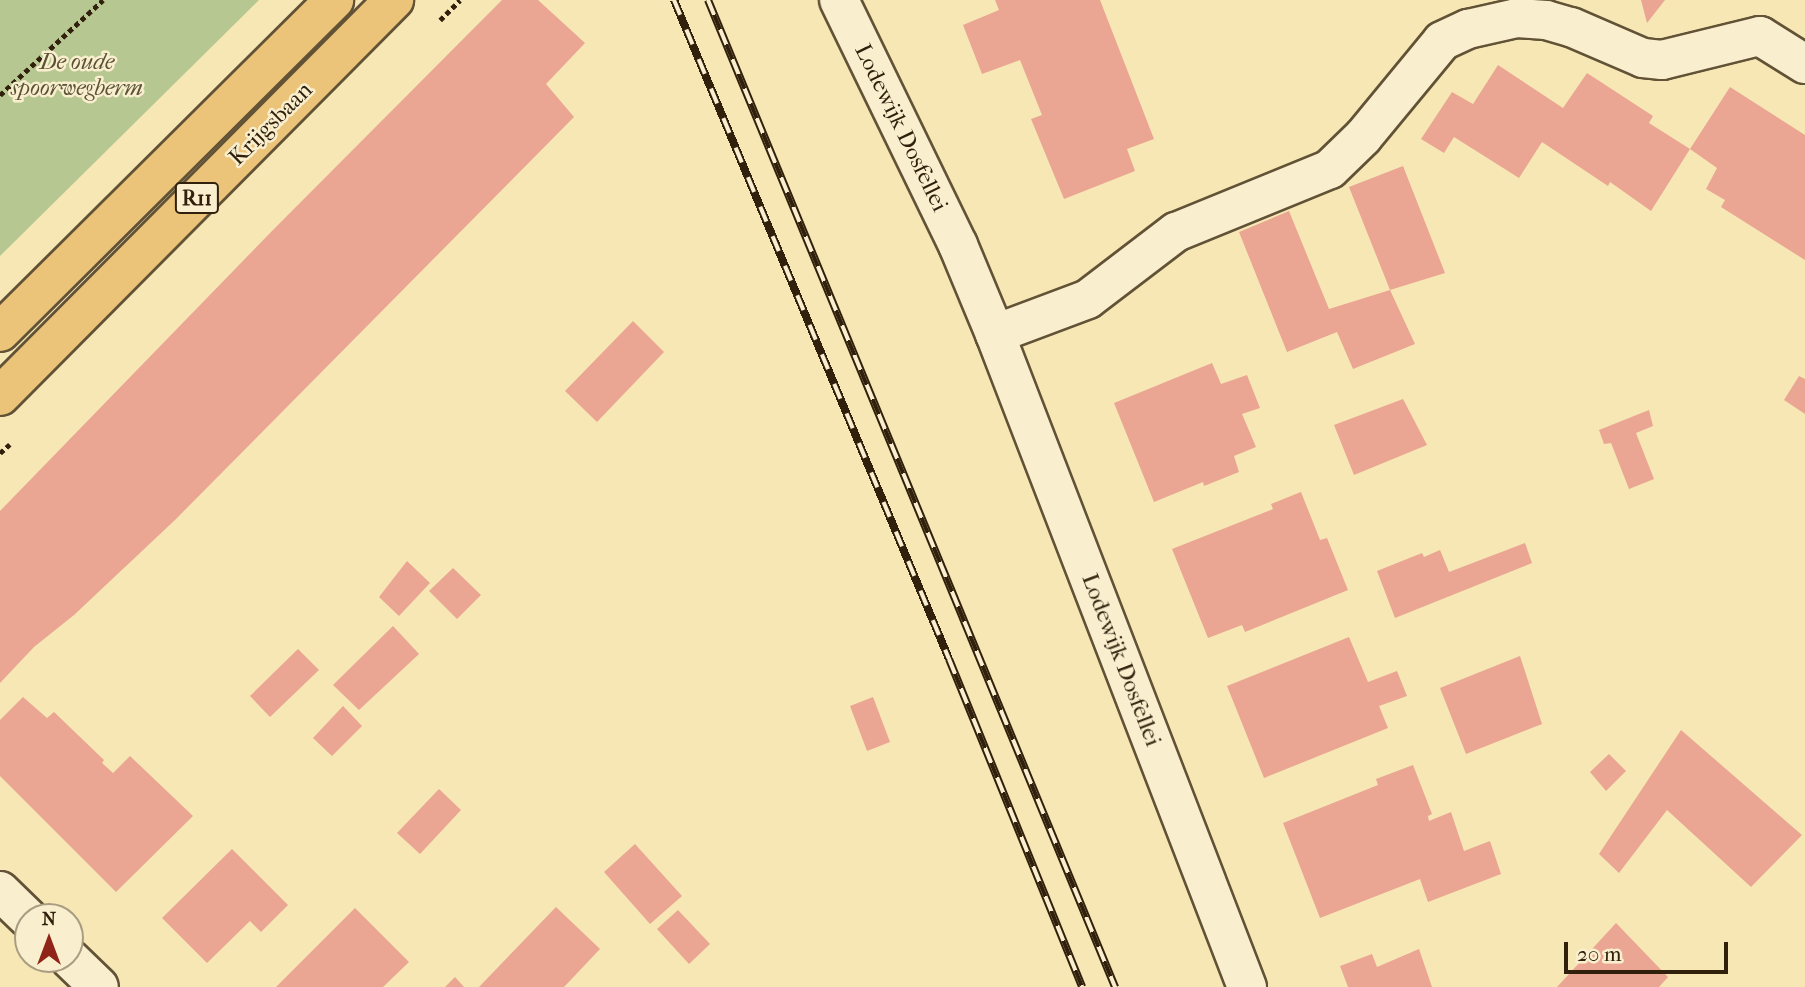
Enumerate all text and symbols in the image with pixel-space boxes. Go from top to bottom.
street label: Lodewijk Dosfellei [849,40,953,216]
park label: De oude spoorwegberm [11,48,143,102]
street label: Krijgsbaan [224,77,318,171]
road number: R11 [174,180,220,216]
street label: Lodewijk Dosfellei [1075,570,1167,750]
north arrow [14,903,84,973]
text: N [42,908,56,930]
scale bar [1567,928,1731,972]
text: 20 m [1577,942,1621,966]

